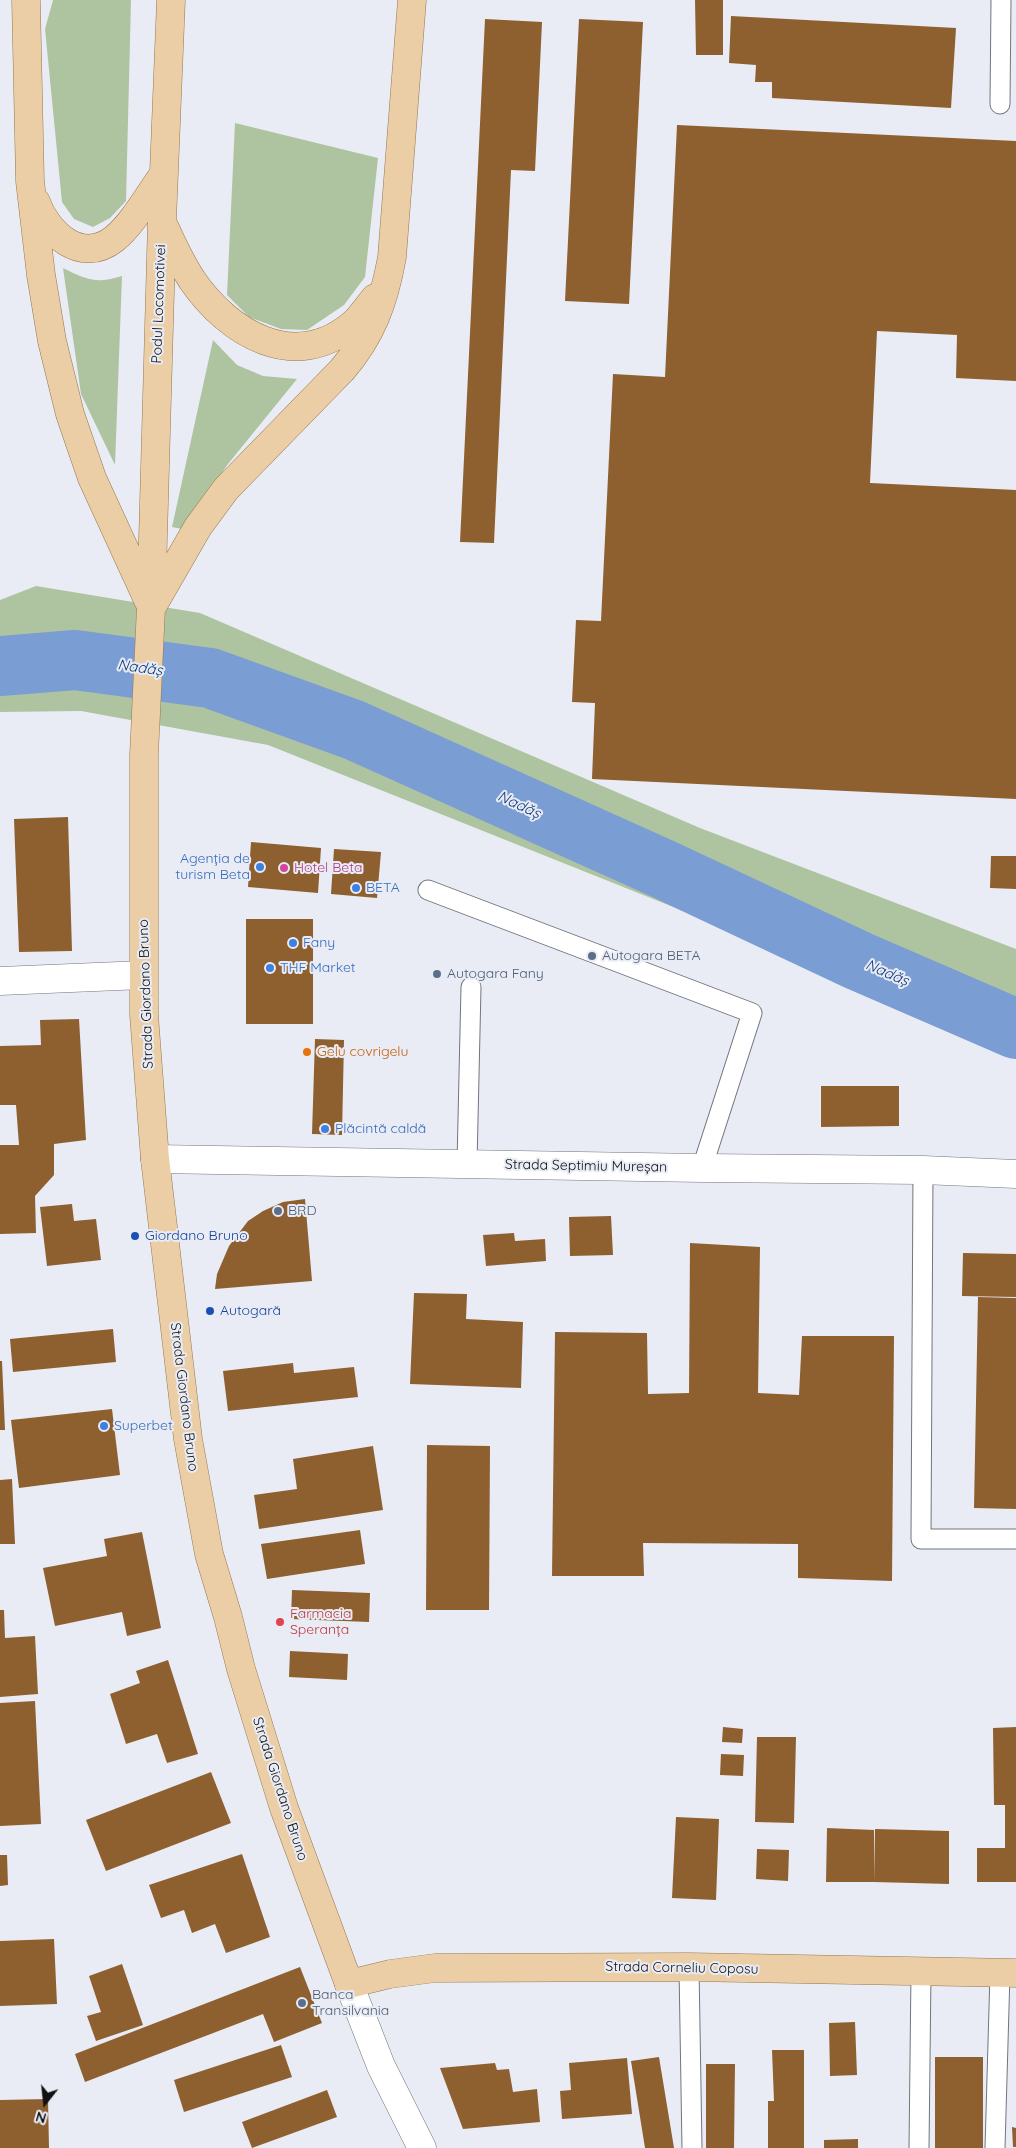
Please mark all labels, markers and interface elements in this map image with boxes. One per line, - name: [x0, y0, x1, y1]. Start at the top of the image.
- street label: Podul Locomotivei: [149, 244, 169, 364]
- water label: Nadăș: [116, 656, 164, 680]
- water label: Nadăș: [495, 787, 543, 823]
- place label: Agenția de turism Beta: [176, 851, 250, 884]
- place label: Hotel Beta: [294, 860, 362, 876]
- marker: Agenția de turism Beta: [254, 861, 266, 873]
- marker: Hotel Beta: [278, 862, 290, 874]
- place label: BETA: [366, 880, 400, 896]
- marker: BETA: [350, 882, 362, 894]
- street label: Strada Giordano Bruno: [135, 919, 157, 1069]
- place label: Fany: [303, 935, 335, 951]
- marker: Fany: [287, 937, 299, 949]
- place label: Autogara BETA: [602, 948, 701, 964]
- marker: Autogara BETA: [586, 950, 598, 962]
- water label: Nadăș: [863, 956, 911, 990]
- place label: THF Market: [280, 960, 356, 976]
- marker: THF Market: [264, 962, 276, 974]
- place label: Autogara Fany: [447, 966, 544, 982]
- marker: Autogara Fany: [431, 968, 443, 980]
- place label: Gelu covrigelu: [317, 1044, 408, 1060]
- marker: Gelu covrigelu: [301, 1046, 313, 1058]
- place label: Plăcintă caldă: [335, 1121, 426, 1137]
- marker: Plăcintă caldă: [319, 1123, 331, 1135]
- street label: Strada Septimiu Mureșan: [505, 1156, 667, 1176]
- place label: BRD: [288, 1203, 317, 1219]
- marker: BRD: [272, 1205, 284, 1217]
- place label: Giordano Bruno: [145, 1228, 248, 1244]
- marker: Giordano Bruno: [129, 1230, 141, 1242]
- place label: Autogară: [220, 1303, 281, 1319]
- marker: Autogară: [204, 1305, 216, 1317]
- street label: Strada Giordano Bruno: [167, 1322, 201, 1472]
- place label: Superbet: [114, 1418, 173, 1434]
- marker: Superbet: [98, 1420, 110, 1432]
- place label: Farmacia Speranța: [290, 1606, 352, 1638]
- marker: Farmacia Speranța: [274, 1616, 286, 1628]
- street label: Strada Giordano Bruno: [249, 1715, 311, 1863]
- street label: Strada Corneliu Coposu: [605, 1958, 759, 1978]
- place label: Banca Transilvania: [312, 1987, 389, 2020]
- marker: Banca Transilvania: [296, 1997, 308, 2009]
- north arrow: [20, 2078, 70, 2128]
- text: N: [33, 2107, 48, 2127]

